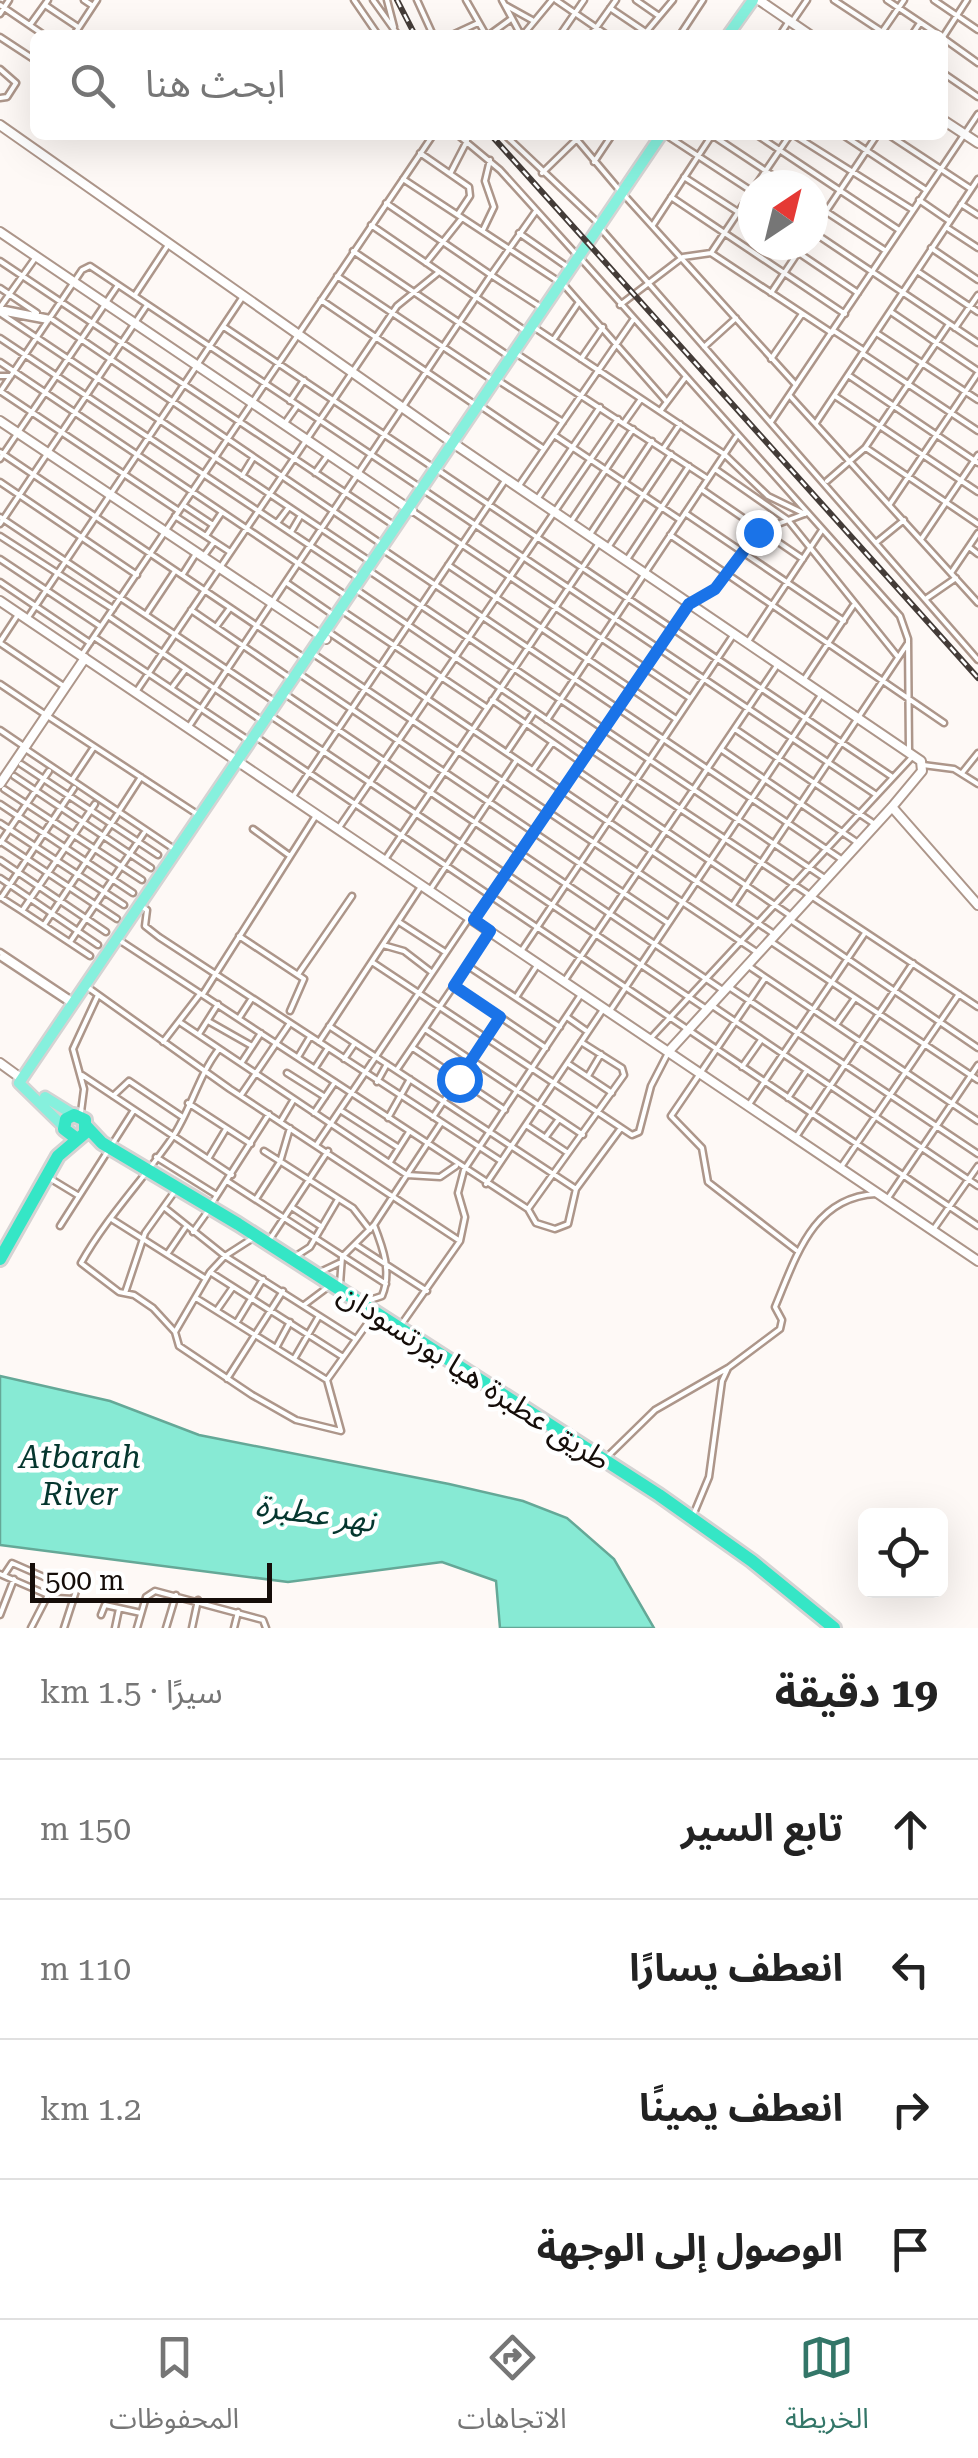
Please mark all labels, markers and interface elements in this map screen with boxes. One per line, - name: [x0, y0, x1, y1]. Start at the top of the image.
- search box: [30, 30, 948, 140]
- icon: search: [65, 58, 120, 113]
- text: ابحث هنا: [145, 62, 286, 106]
- north arrow: [738, 170, 828, 260]
- route end: [736, 510, 782, 556]
- route start: [437, 1057, 483, 1103]
- street label: طريق عطبرة هيا بورتسودان: [331, 1276, 617, 1478]
- water label: Atbarah River: [17, 1438, 141, 1513]
- water label: نهر عطبرة: [253, 1486, 380, 1541]
- map controls: [858, 1508, 948, 1598]
- button: locate: [858, 1508, 948, 1598]
- scale bar: [30, 1558, 272, 1602]
- text: 500 m: [45, 1564, 125, 1597]
- text: 19 دقيقة: [775, 1668, 938, 1717]
- text: سيرًا · 1.5 km: [40, 1673, 222, 1711]
- icon: ahead: [883, 1802, 938, 1857]
- text: تابع السير: [681, 1806, 843, 1850]
- text: 150 m: [40, 1810, 131, 1848]
- icon: left: [883, 1942, 938, 1997]
- text: انعطف يسارًا: [629, 1946, 843, 1990]
- text: 110 m: [40, 1950, 131, 1988]
- icon: right: [883, 2082, 938, 2137]
- text: انعطف يمينًا: [639, 2086, 843, 2130]
- text: 1.2 km: [40, 2090, 142, 2128]
- icon: arrive: [883, 2222, 938, 2277]
- text: الوصول إلى الوجهة: [537, 2226, 843, 2270]
- tab: المحفوظات: [109, 2330, 239, 2449]
- tab: الاتجاهات: [457, 2330, 567, 2449]
- tab: الخريطة: [785, 2330, 869, 2449]

